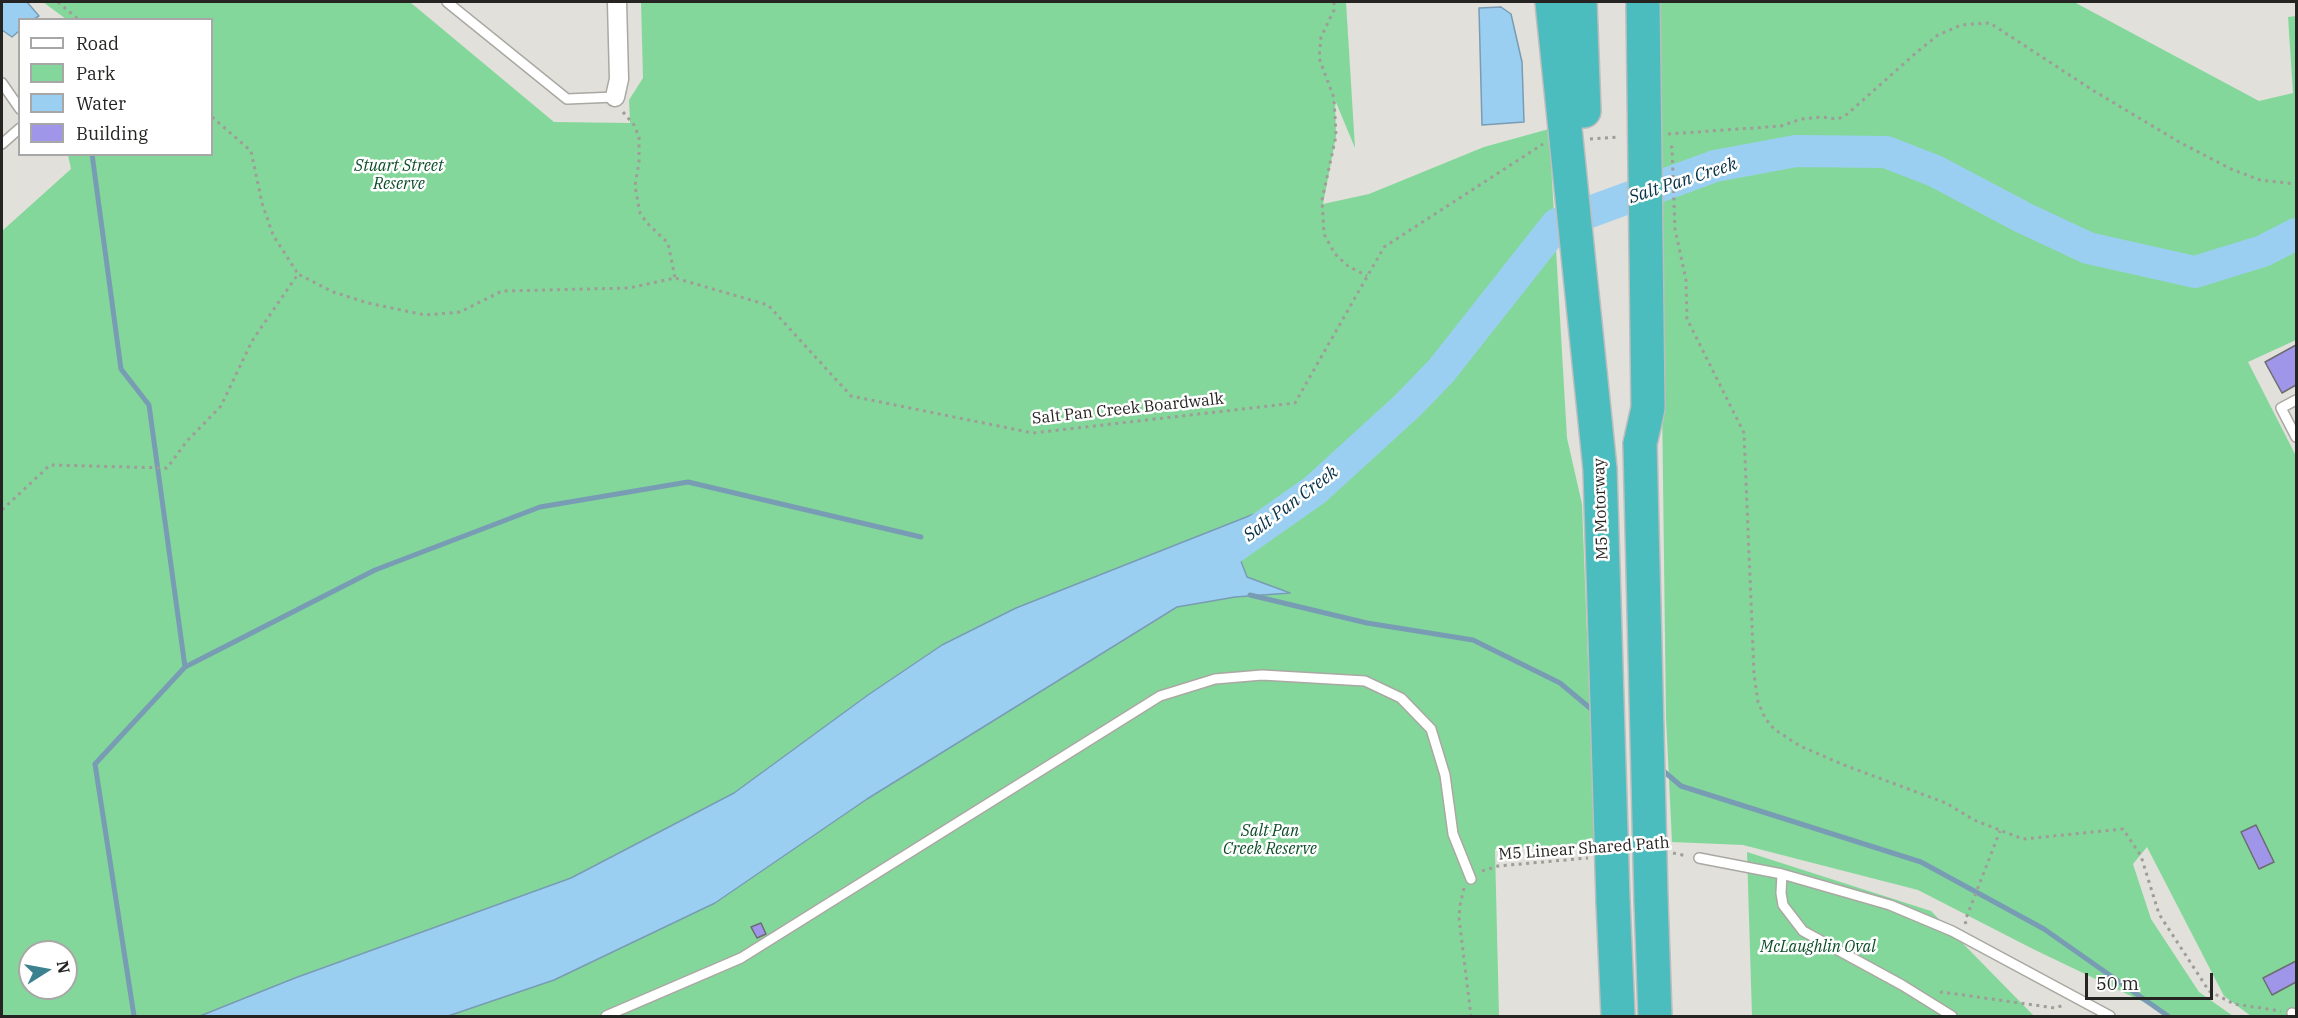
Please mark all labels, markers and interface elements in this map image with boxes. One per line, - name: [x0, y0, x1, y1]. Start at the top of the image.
- legend: [18, 18, 213, 156]
- text: Road: [76, 32, 119, 55]
- text: Park: [76, 62, 115, 85]
- text: Water: [76, 92, 126, 115]
- text: Building: [76, 122, 148, 145]
- water label: Salt Pan Creek: [1626, 153, 1740, 209]
- park label: Stuart Street Reserve: [354, 156, 444, 194]
- street label: Salt Pan Creek Boardwalk: [1031, 389, 1225, 429]
- street label: M5 Motorway: [1590, 458, 1612, 560]
- water label: Salt Pan Creek: [1239, 461, 1343, 547]
- park label: Salt Pan Creek Reserve: [1223, 821, 1317, 859]
- street label: M5 Linear Shared Path: [1498, 833, 1670, 865]
- park label: McLaughlin Oval: [1760, 937, 1876, 957]
- north arrow: [18, 940, 78, 1000]
- text: N: [53, 959, 75, 975]
- scale bar: [2088, 961, 2216, 999]
- text: 50 m: [2096, 972, 2139, 995]

